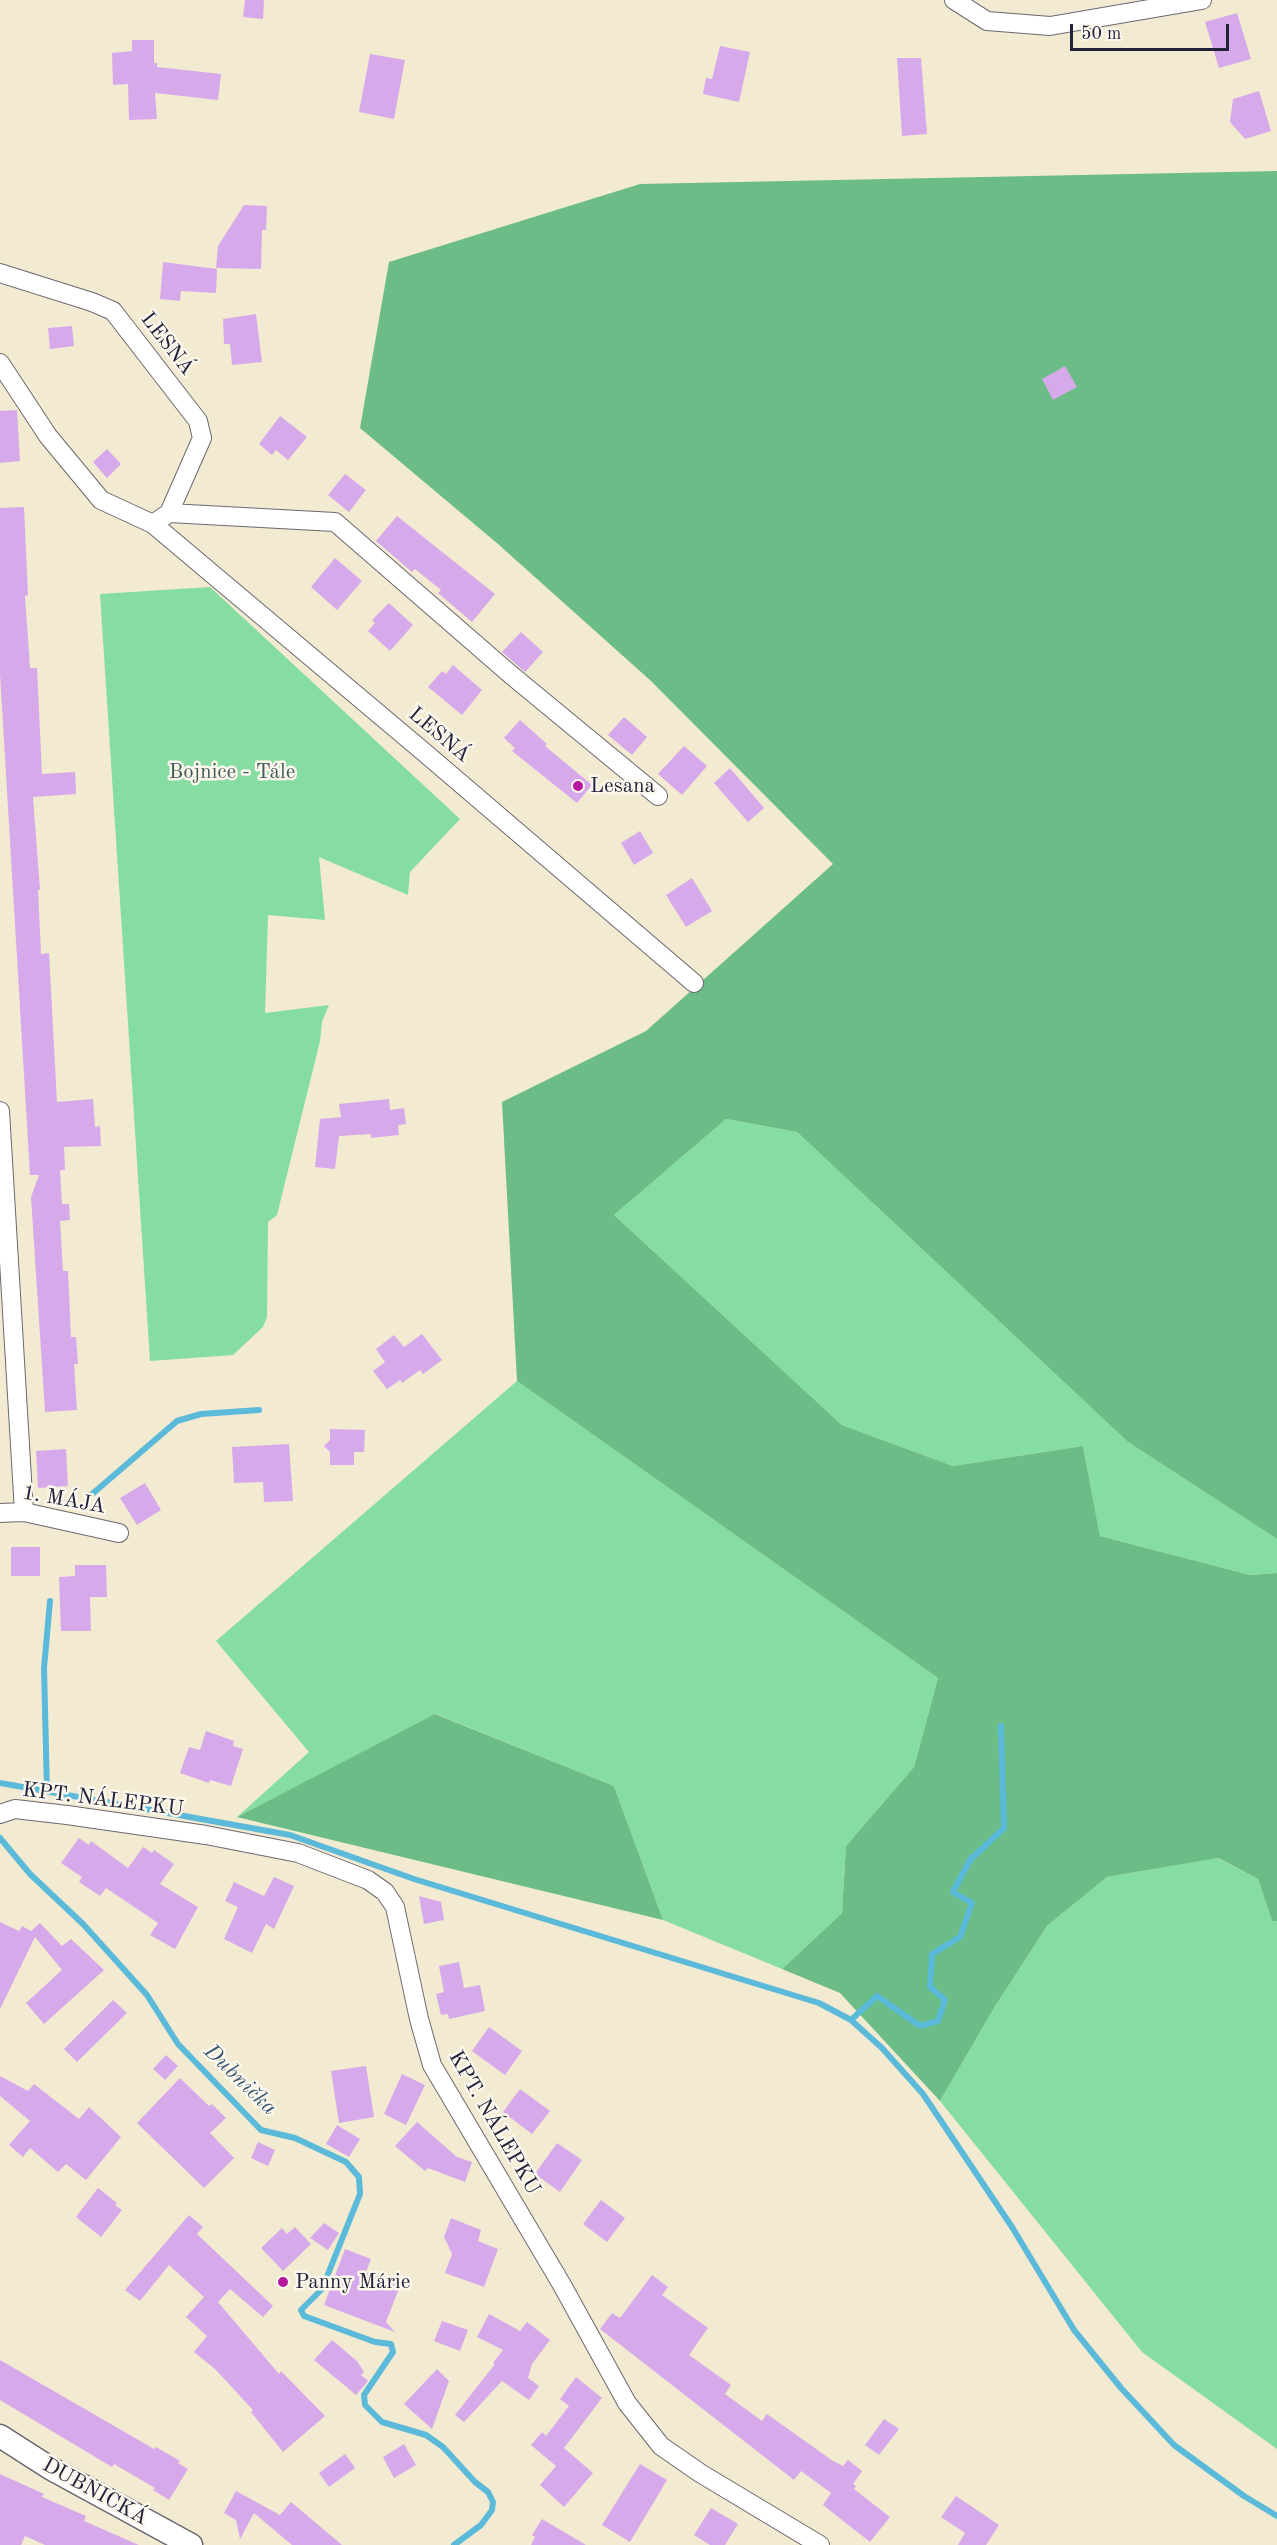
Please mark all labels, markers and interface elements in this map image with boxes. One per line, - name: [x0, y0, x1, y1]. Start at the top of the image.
- scale bar: [1073, 12, 1232, 50]
- text: 50 m: [1081, 25, 1121, 43]
- street label: LESNÁ: [135, 307, 199, 381]
- street label: LESNÁ: [403, 702, 475, 768]
- park label: Bojnice - Tále: [169, 759, 295, 785]
- place label: Lesana: [590, 773, 655, 799]
- marker: Lesana: [571, 779, 585, 793]
- street label: 1. MÁJA: [21, 1480, 107, 1520]
- street label: KPT. NÁLEPKU: [21, 1778, 185, 1822]
- water label: Dubnička: [198, 2039, 282, 2121]
- street label: KPT. NÁLEPKU: [443, 2046, 545, 2200]
- place label: Panny Márie: [295, 2269, 410, 2295]
- marker: Panny Márie: [276, 2275, 290, 2289]
- street label: DUBNICKÁ: [38, 2453, 152, 2531]

